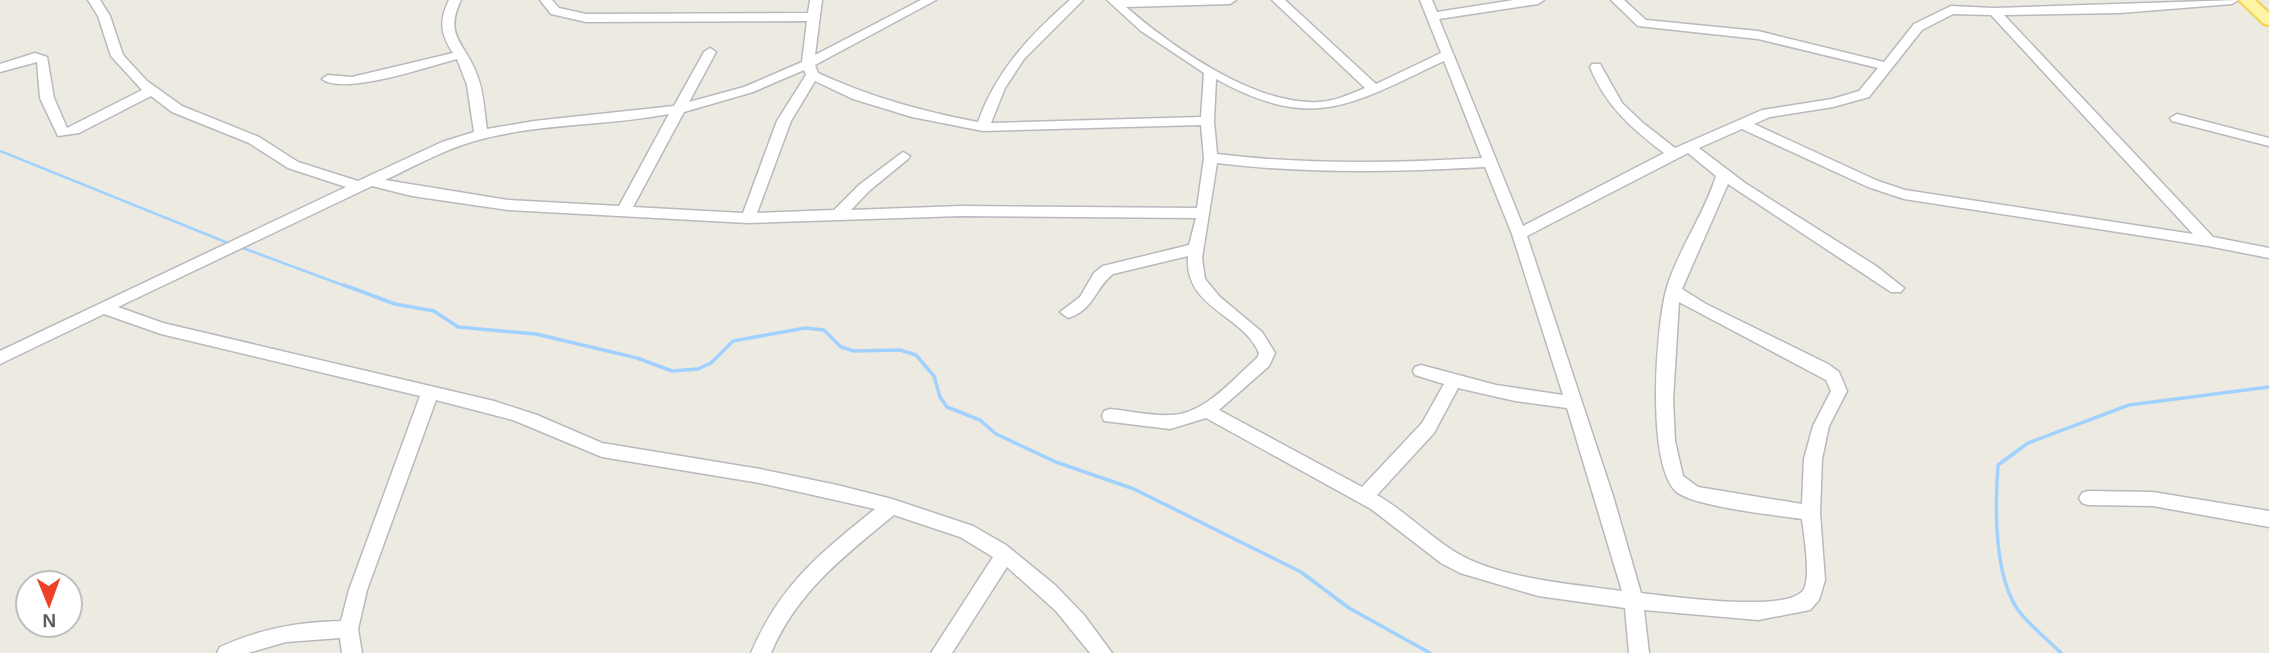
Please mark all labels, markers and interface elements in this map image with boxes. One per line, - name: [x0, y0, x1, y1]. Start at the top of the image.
- north arrow: [14, 569, 84, 639]
- text: N: [42, 610, 56, 631]

